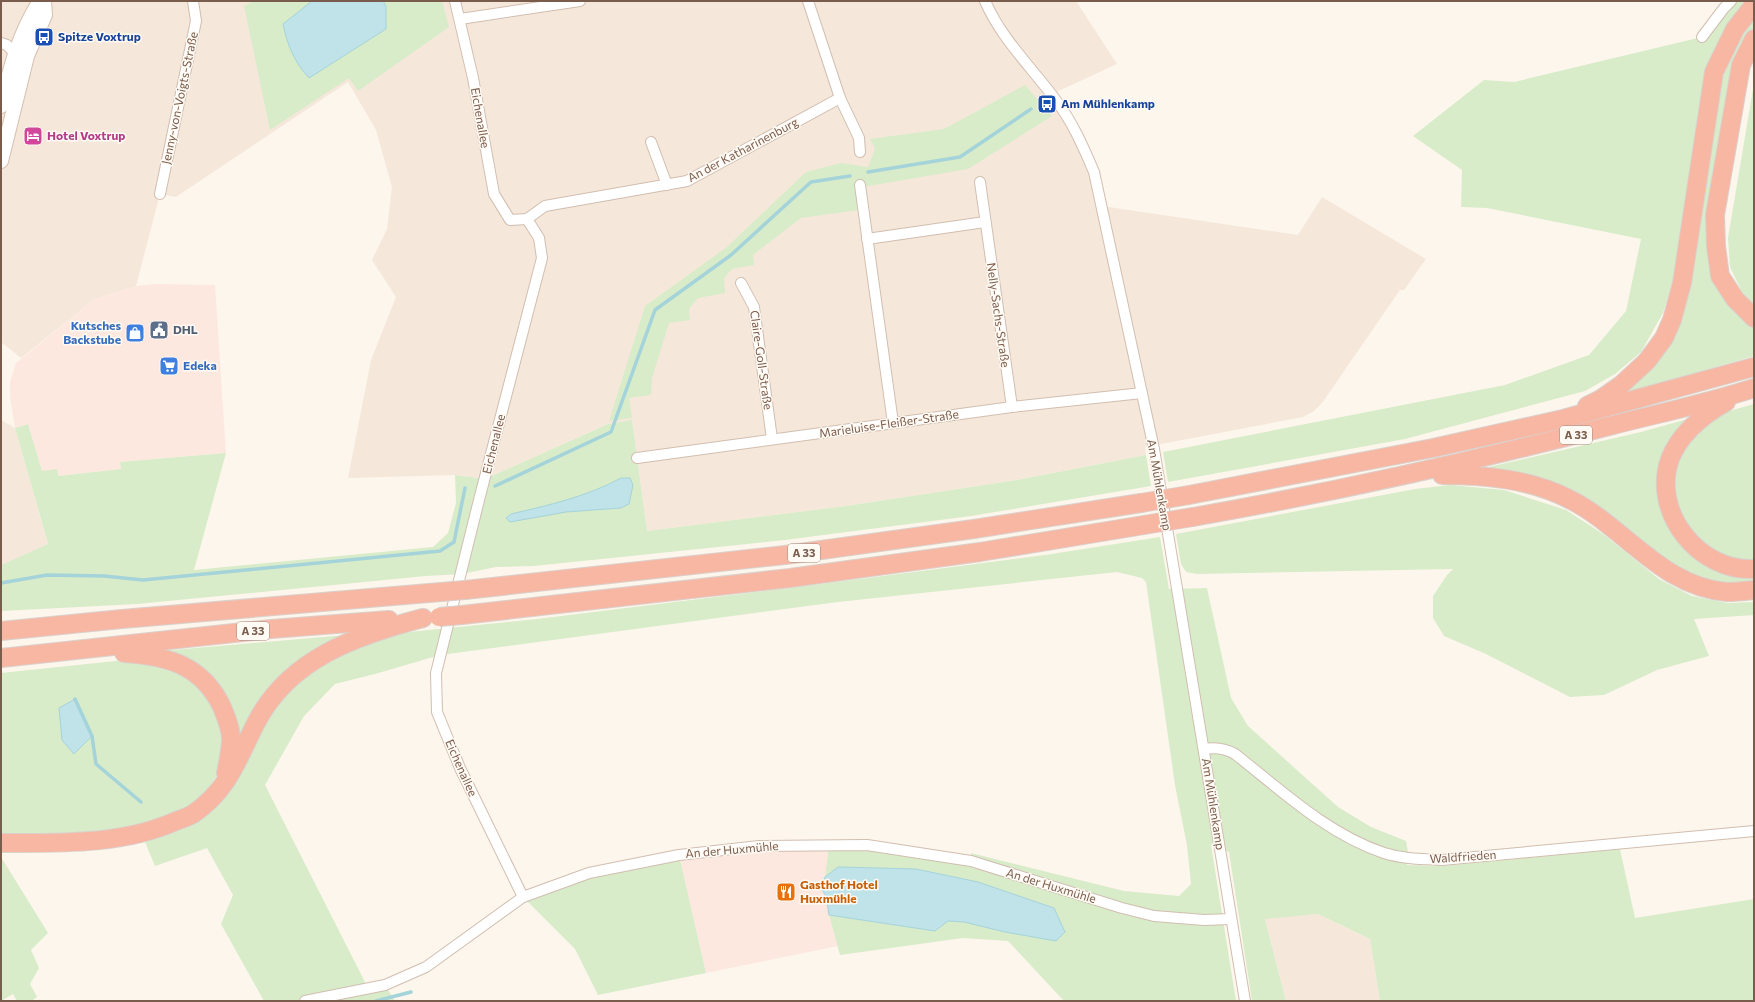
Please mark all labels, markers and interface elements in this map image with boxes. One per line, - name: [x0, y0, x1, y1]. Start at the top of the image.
- bus stop icon: Spitze Voxtrup: [33, 26, 55, 48]
- place label: Spitze Voxtrup: [58, 29, 141, 43]
- street label: Jenny-von-Voigts-Straße: [158, 30, 201, 166]
- street label: Eichenallee: [469, 86, 493, 149]
- bus stop icon: Am Mühlenkamp: [1036, 93, 1058, 115]
- place label: Am Mühlenkamp: [1061, 96, 1155, 110]
- street label: An der Katharinenburg: [685, 114, 801, 184]
- hotel icon: Hotel Voxtrup: [22, 125, 44, 147]
- place label: Hotel Voxtrup: [47, 128, 125, 142]
- street label: Nelly-Sachs-Straße: [985, 261, 1013, 368]
- street label: Claire-Goll-Straße: [748, 309, 776, 410]
- place label: Kutsches Backstube: [63, 318, 121, 346]
- public building icon: DHL: [148, 319, 170, 341]
- shop icon: Kutsches Backstube: [124, 322, 146, 344]
- place label: DHL: [173, 322, 198, 336]
- supermarket icon: Edeka: [158, 355, 180, 377]
- place label: Edeka: [183, 358, 217, 372]
- street label: Marieluise-Fleißer-Straße: [818, 406, 960, 440]
- street label: Eichenallee: [479, 412, 507, 475]
- road number: A 33: [1560, 426, 1592, 444]
- street label: Am Mühlenkamp: [1145, 438, 1175, 532]
- road number: A 33: [788, 544, 820, 562]
- road number: A 33: [237, 622, 269, 640]
- street label: Eichenallee: [443, 737, 481, 798]
- street label: Am Mühlenkamp: [1200, 757, 1228, 851]
- street label: An der Huxmühle: [685, 838, 779, 860]
- street label: Waldfrieden: [1429, 847, 1497, 865]
- street label: An der Huxmühle: [1005, 865, 1098, 905]
- place label: Gasthof Hotel Huxmühle: [800, 877, 878, 905]
- restaurant icon: Gasthof Hotel Huxmühle: [775, 881, 797, 903]

